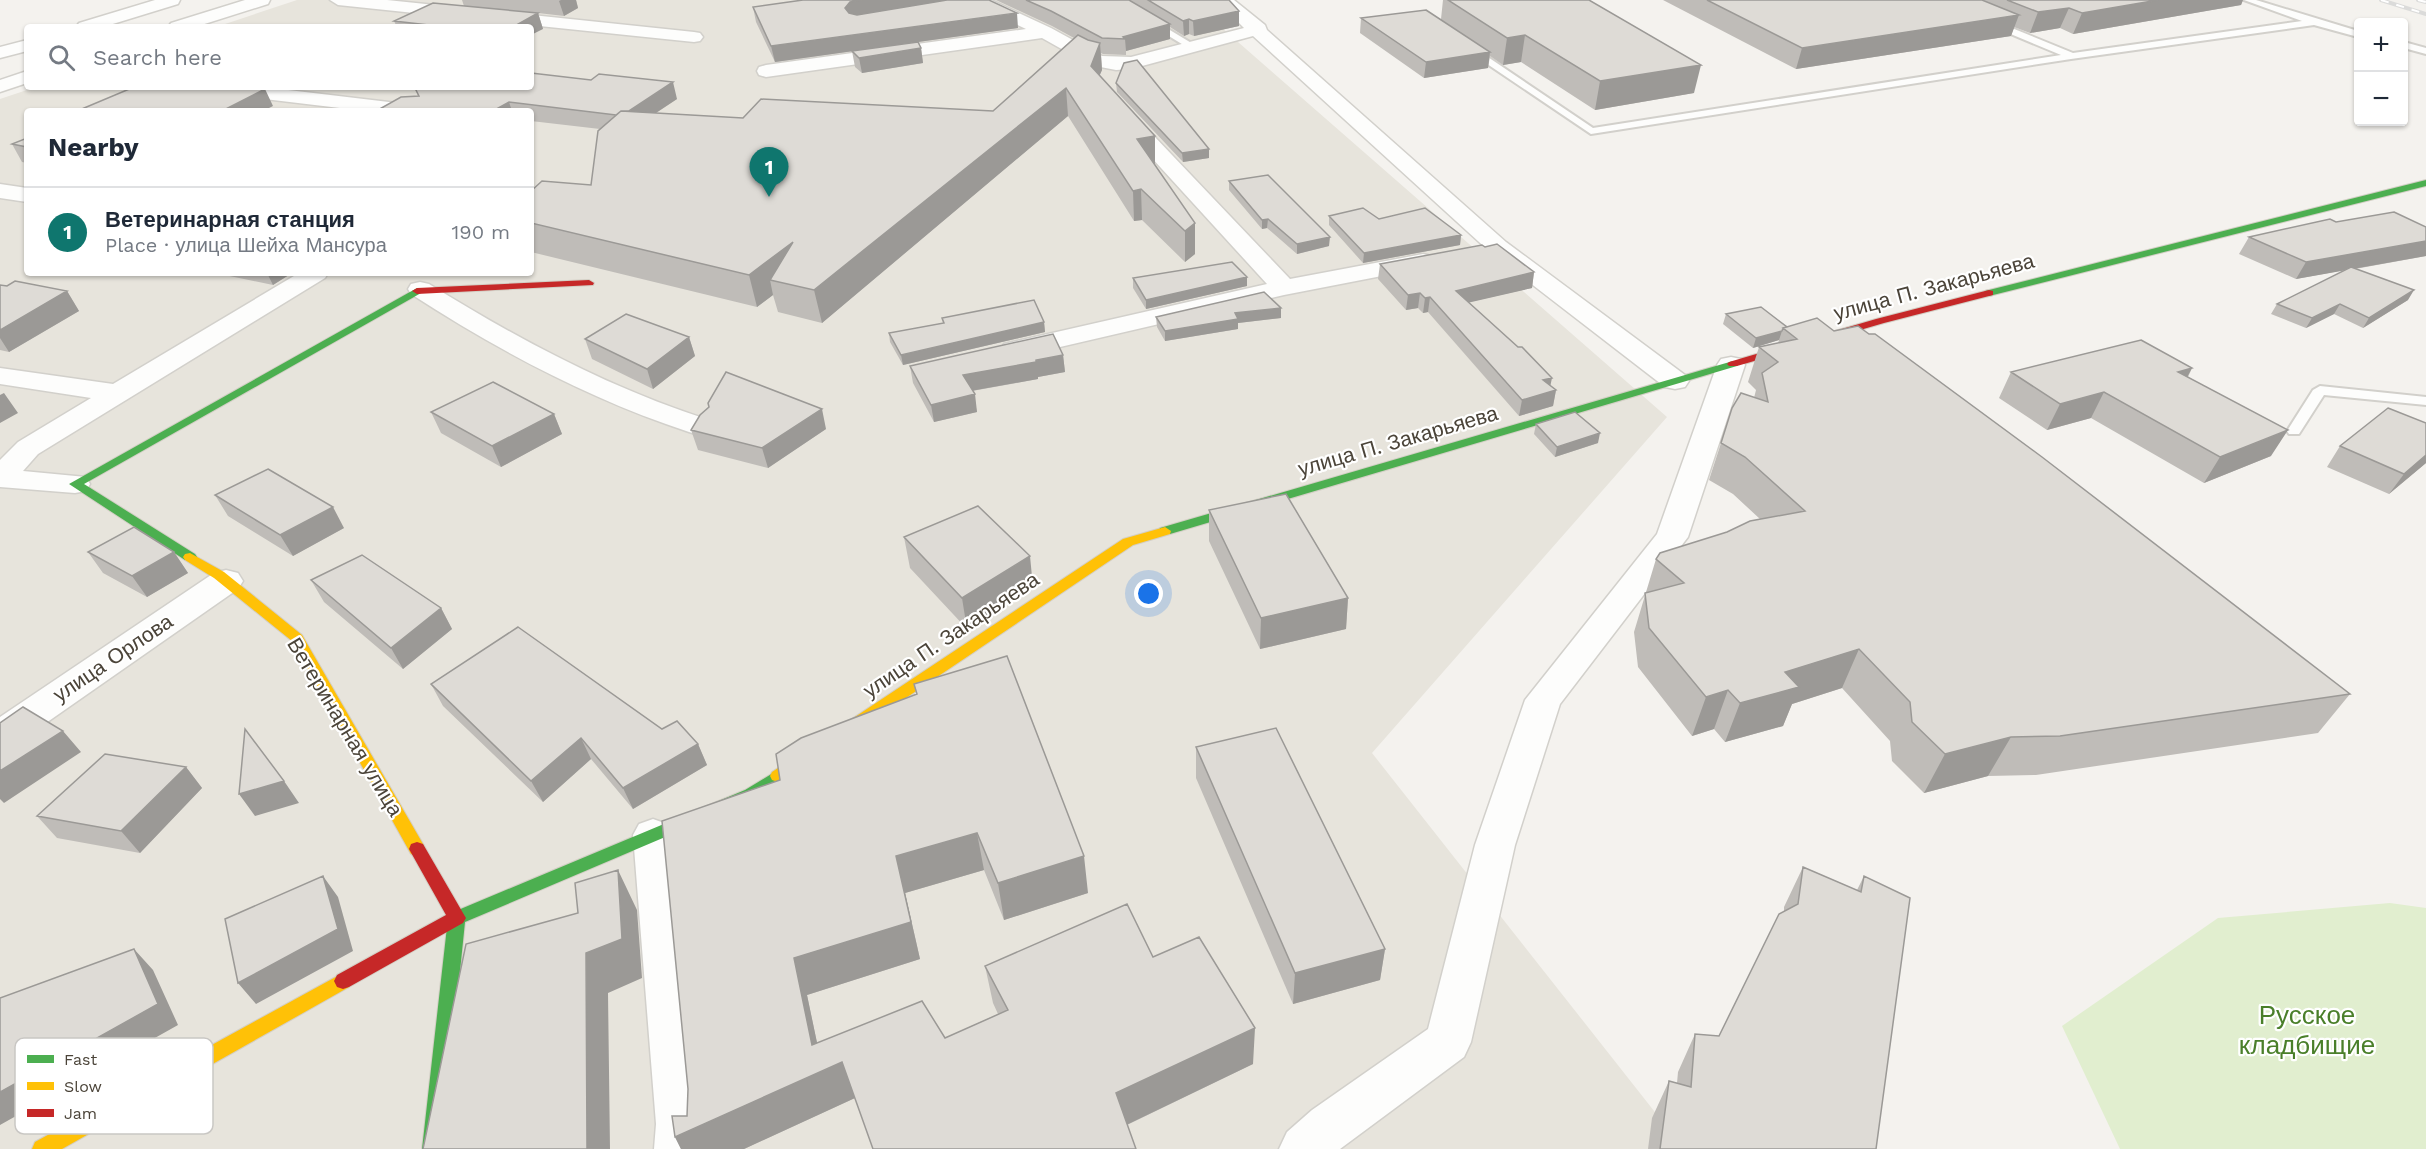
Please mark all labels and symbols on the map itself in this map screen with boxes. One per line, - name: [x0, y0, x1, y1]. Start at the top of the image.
- pin: 1: [750, 148, 788, 197]
- street label: улица П. Закарьяева: [1831, 248, 2037, 325]
- street label: улица П. Закарьяева: [1295, 400, 1501, 481]
- street label: улица П. Закарьяева: [858, 566, 1044, 703]
- your location: [1134, 579, 1163, 608]
- street label: улица Орлова: [48, 608, 178, 707]
- street label: Ветеринарная улица: [282, 633, 409, 821]
- park label: Русское кладбищие: [2239, 1000, 2375, 1060]
- legend: [15, 1038, 213, 1134]
- text: Fast: [64, 1050, 97, 1069]
- text: Slow: [64, 1077, 102, 1096]
- text: Jam: [64, 1104, 97, 1123]

